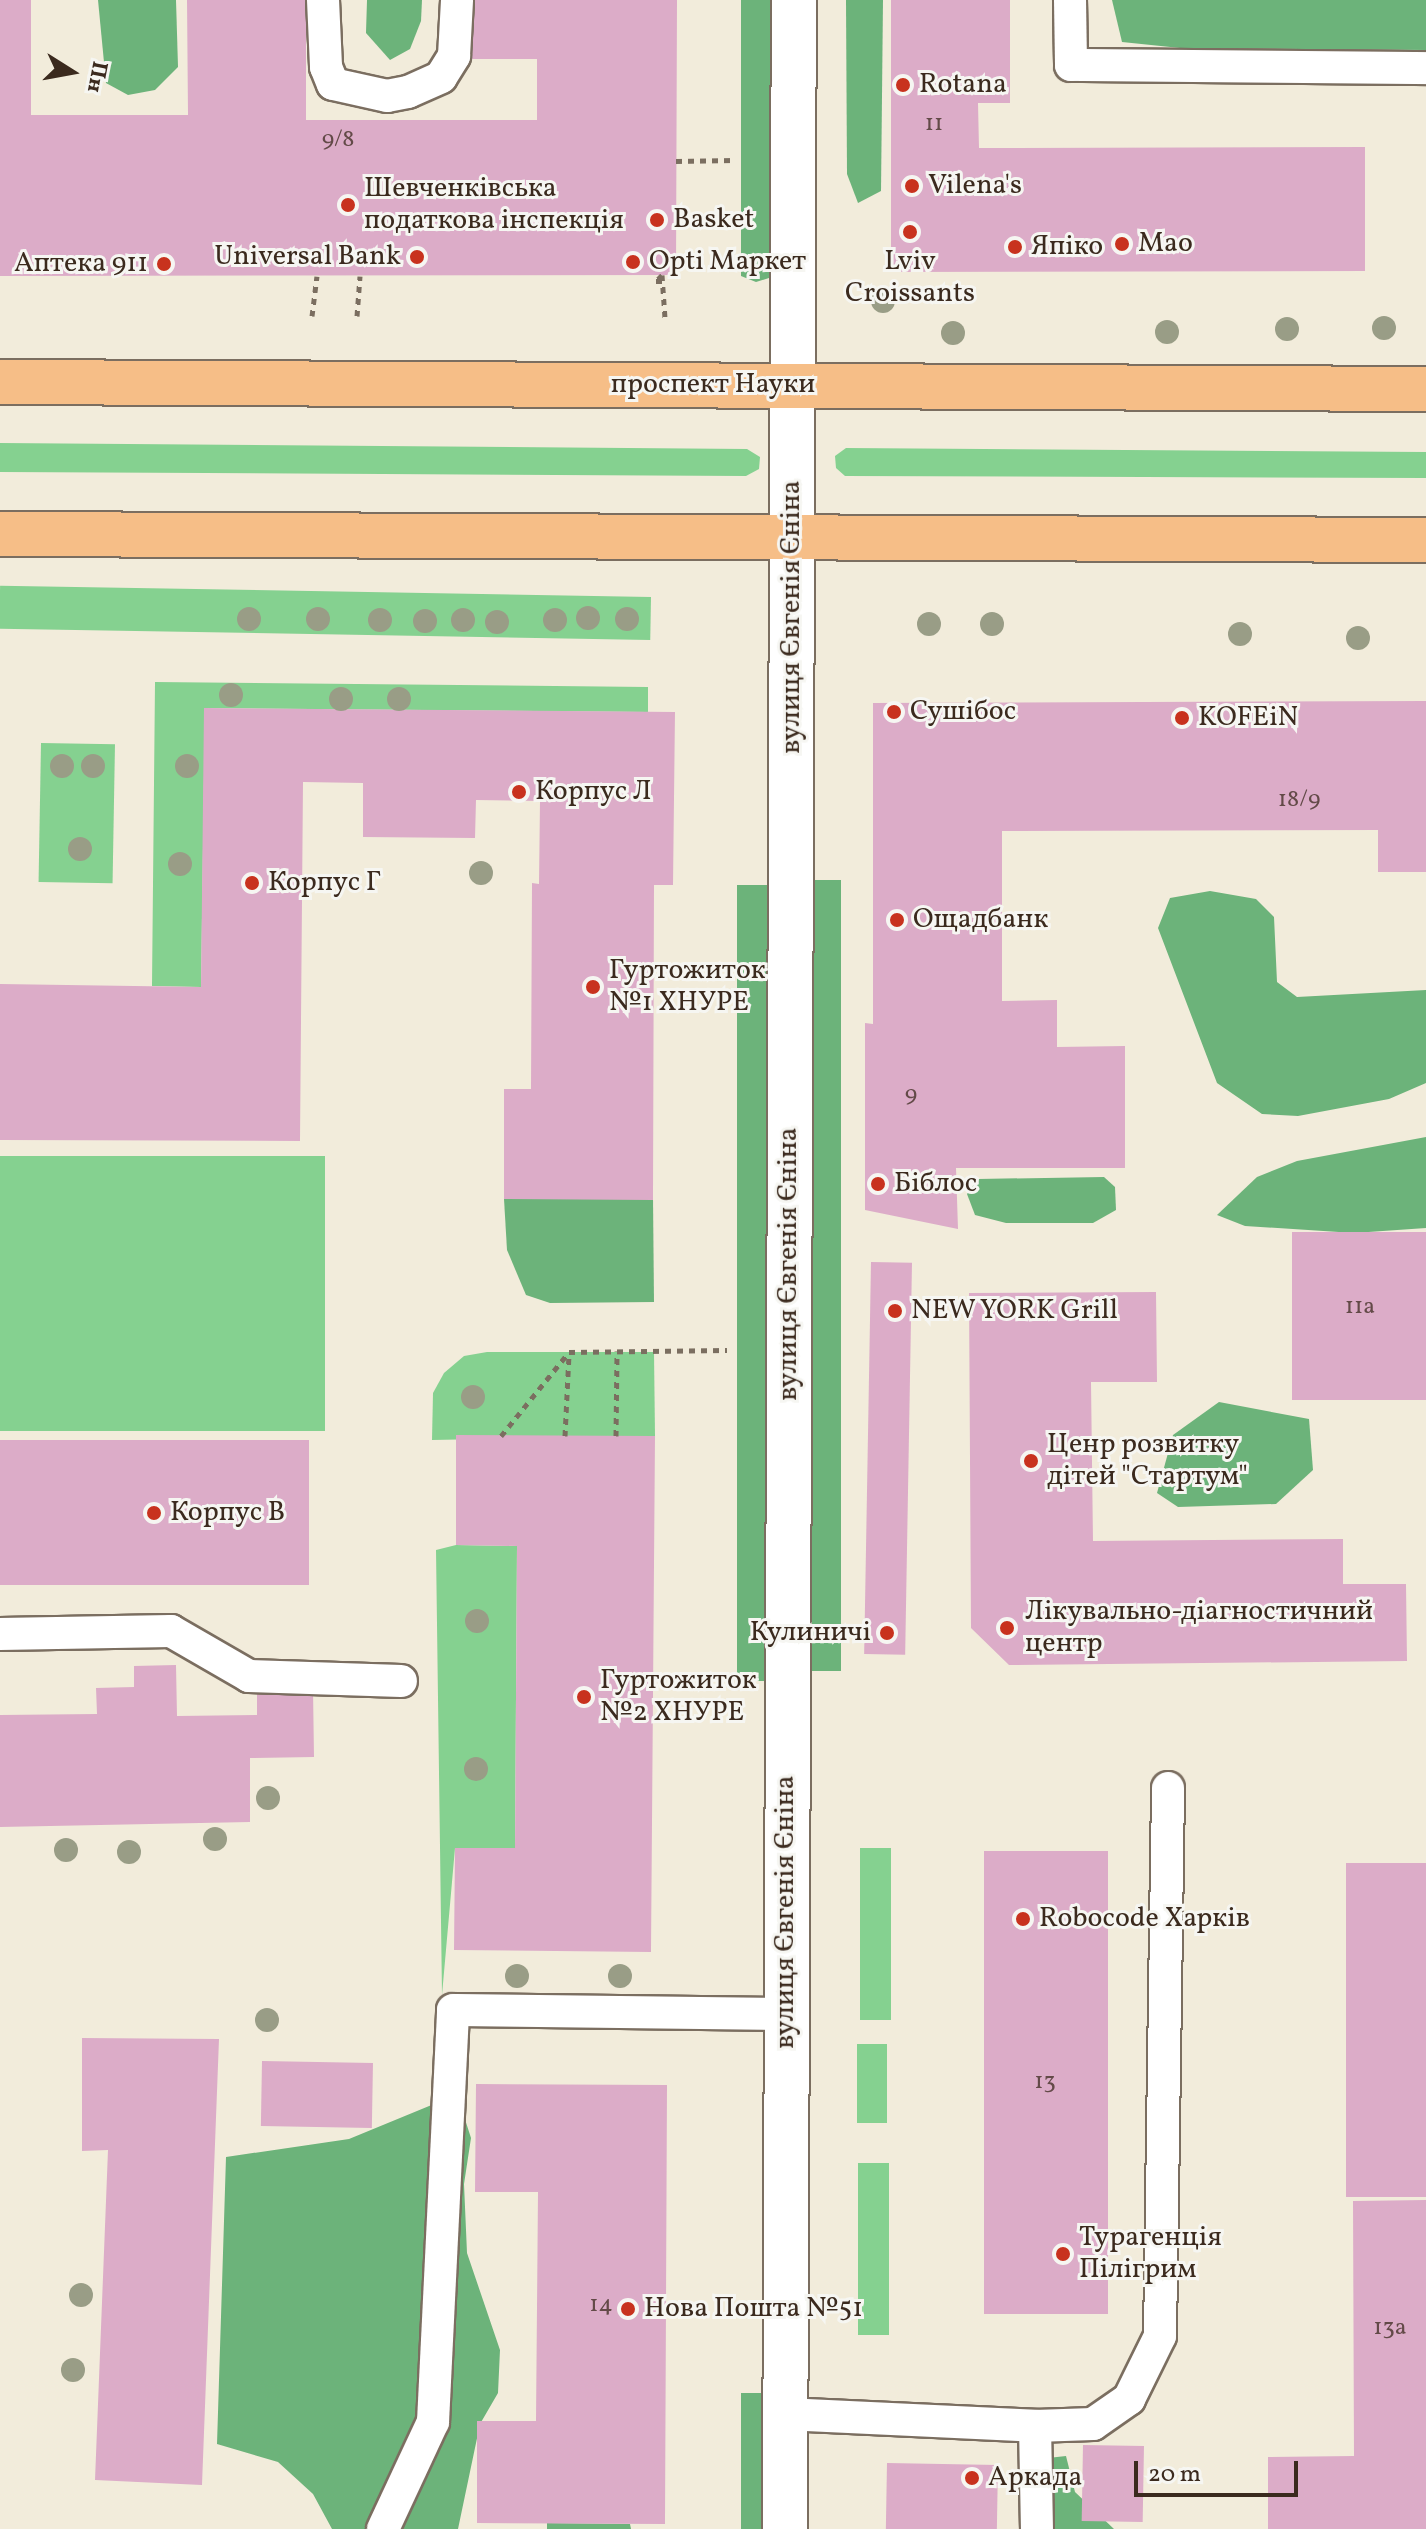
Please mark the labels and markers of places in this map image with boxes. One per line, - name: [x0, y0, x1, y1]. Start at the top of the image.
- place label: Rotana: [919, 68, 1007, 102]
- marker: Rotana: [894, 76, 912, 94]
- place label: Vilena's: [928, 169, 1022, 203]
- place label: Шевченківська податкова інспекція: [364, 172, 624, 238]
- marker: Vilena's: [903, 177, 921, 195]
- marker: Шевченківська податкова інспекція: [339, 196, 357, 214]
- place label: Basket: [673, 203, 754, 237]
- marker: Basket: [648, 211, 666, 229]
- marker: Lviv Croissants: [901, 223, 919, 241]
- place label: Мао: [1138, 227, 1193, 261]
- place label: Япіко: [1031, 230, 1103, 264]
- marker: Мао: [1113, 235, 1131, 253]
- marker: Япіко: [1006, 238, 1024, 256]
- place label: Universal Bank: [214, 240, 401, 274]
- place label: Opti Маркет: [649, 245, 806, 279]
- place label: Lviv Croissants: [845, 245, 975, 311]
- place label: Аптека 911: [14, 247, 148, 281]
- marker: Universal Bank: [408, 248, 426, 266]
- marker: Opti Маркет: [624, 253, 642, 271]
- marker: Аптека 911: [155, 255, 173, 273]
- place label: Сушібос: [910, 695, 1016, 729]
- place label: KOFEiN: [1198, 701, 1298, 735]
- marker: Сушібос: [885, 703, 903, 721]
- marker: KOFEiN: [1173, 709, 1191, 727]
- place label: Корпус Л: [535, 775, 652, 809]
- marker: Корпус Л: [510, 783, 528, 801]
- place label: Корпус Г: [268, 866, 382, 900]
- marker: Корпус Г: [243, 874, 261, 892]
- place label: Ощадбанк: [913, 903, 1048, 937]
- marker: Ощадбанк: [888, 911, 906, 929]
- place label: Гуртожиток №1 ХНУРЕ: [609, 954, 766, 1020]
- marker: Гуртожиток №1 ХНУРЕ: [584, 978, 602, 996]
- place label: Біблос: [894, 1167, 977, 1201]
- marker: Біблос: [869, 1175, 887, 1193]
- place label: NEW YORK Grill: [911, 1294, 1120, 1328]
- marker: NEW YORK Grill: [886, 1302, 904, 1320]
- place label: Ценр розвитку дітей "Стартум": [1047, 1428, 1248, 1494]
- marker: Ценр розвитку дітей "Стартум": [1022, 1452, 1040, 1470]
- place label: Корпус В: [170, 1496, 285, 1530]
- marker: Корпус В: [145, 1504, 163, 1522]
- place label: Лікувально-діагностичний центр: [1025, 1595, 1373, 1661]
- place label: Кулиничі: [750, 1616, 871, 1650]
- marker: Лікувально-діагностичний центр: [996, 1617, 1018, 1639]
- marker: Кулиничі: [878, 1624, 896, 1642]
- place label: Гуртожиток №2 ХНУРЕ: [600, 1664, 757, 1730]
- marker: Гуртожиток №2 ХНУРЕ: [575, 1688, 593, 1706]
- place label: Robocode Харків: [1039, 1902, 1250, 1936]
- marker: Robocode Харків: [1014, 1910, 1032, 1928]
- place label: Турагенція Пілігрим: [1079, 2221, 1222, 2287]
- marker: Турагенція Пілігрим: [1054, 2245, 1072, 2263]
- place label: Нова Пошта №51: [644, 2292, 863, 2326]
- marker: Нова Пошта №51: [619, 2300, 637, 2318]
- place label: Аркада: [988, 2461, 1082, 2495]
- marker: Аркада: [963, 2469, 981, 2487]

